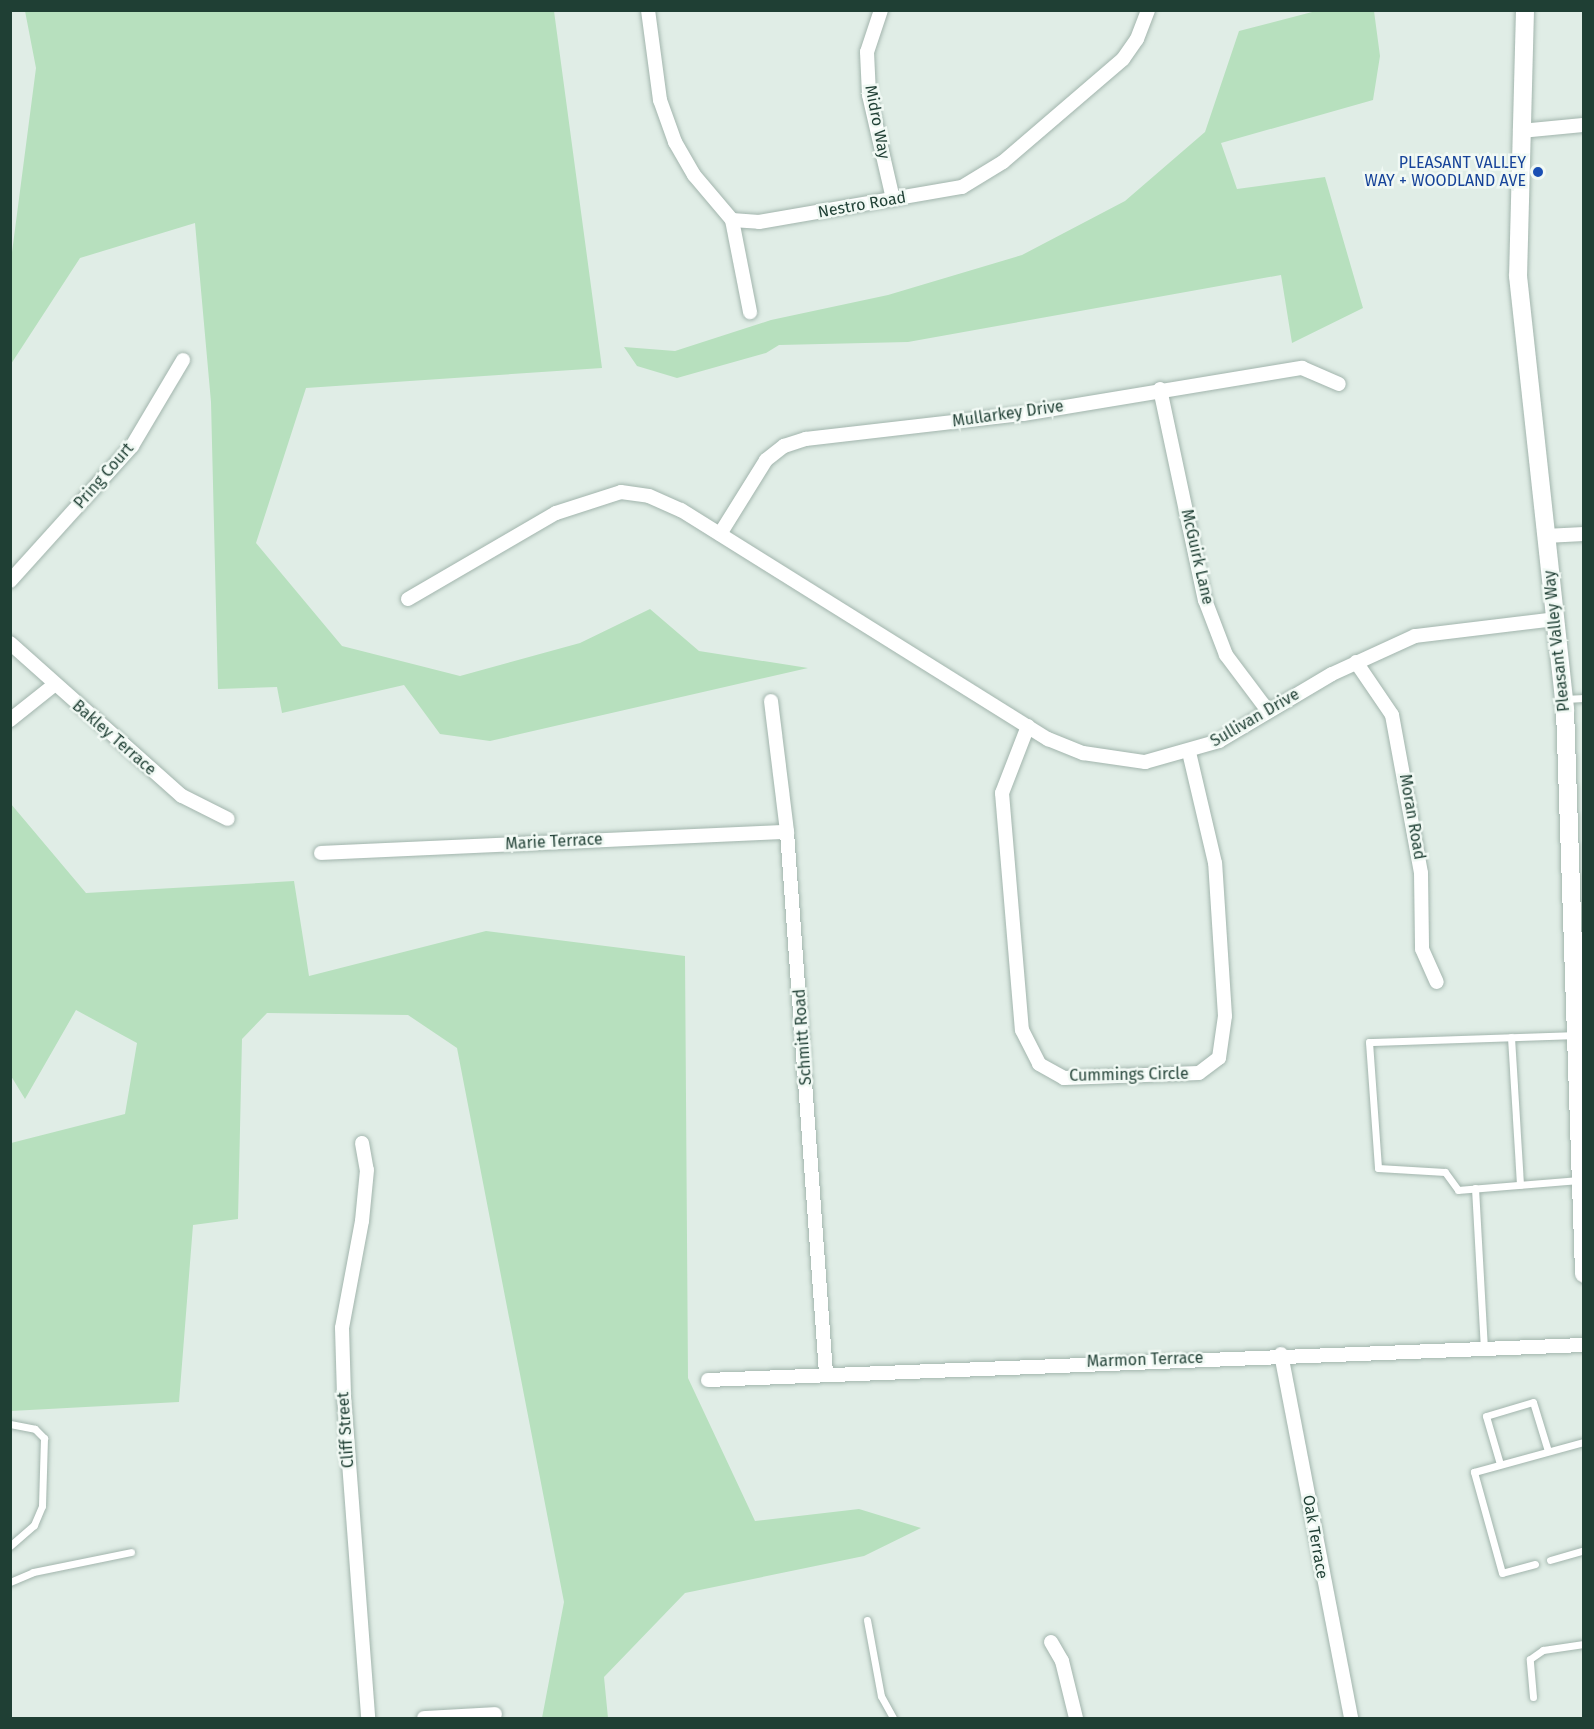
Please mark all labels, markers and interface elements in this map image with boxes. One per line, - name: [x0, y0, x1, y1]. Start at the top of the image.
- street label: Midro Way: [860, 83, 894, 161]
- place label: PLEASANT VALLEY WAY + WOODLAND AVE: [1364, 153, 1526, 191]
- marker: PLEASANT VALLEY WAY + WOODLAND AVE: [1531, 165, 1545, 179]
- street label: Nestro Road: [816, 188, 908, 222]
- street label: Mullarkey Drive: [951, 397, 1065, 431]
- street label: Pring Court: [70, 439, 138, 513]
- street label: McGuirk Lane: [1177, 507, 1217, 607]
- street label: Pleasant Valley Way: [1540, 569, 1574, 713]
- street label: Sullivan Drive: [1207, 685, 1303, 751]
- street label: Bakley Terrace: [68, 696, 160, 780]
- street label: Moran Road: [1395, 773, 1429, 861]
- street label: Marie Terrace: [505, 830, 603, 854]
- street label: Schmitt Road: [790, 988, 816, 1086]
- street label: Cummings Circle: [1069, 1064, 1189, 1086]
- street label: Marmon Terrace: [1086, 1348, 1204, 1372]
- street label: Cliff Street: [334, 1391, 358, 1469]
- street label: Oak Terrace: [1298, 1494, 1332, 1580]

